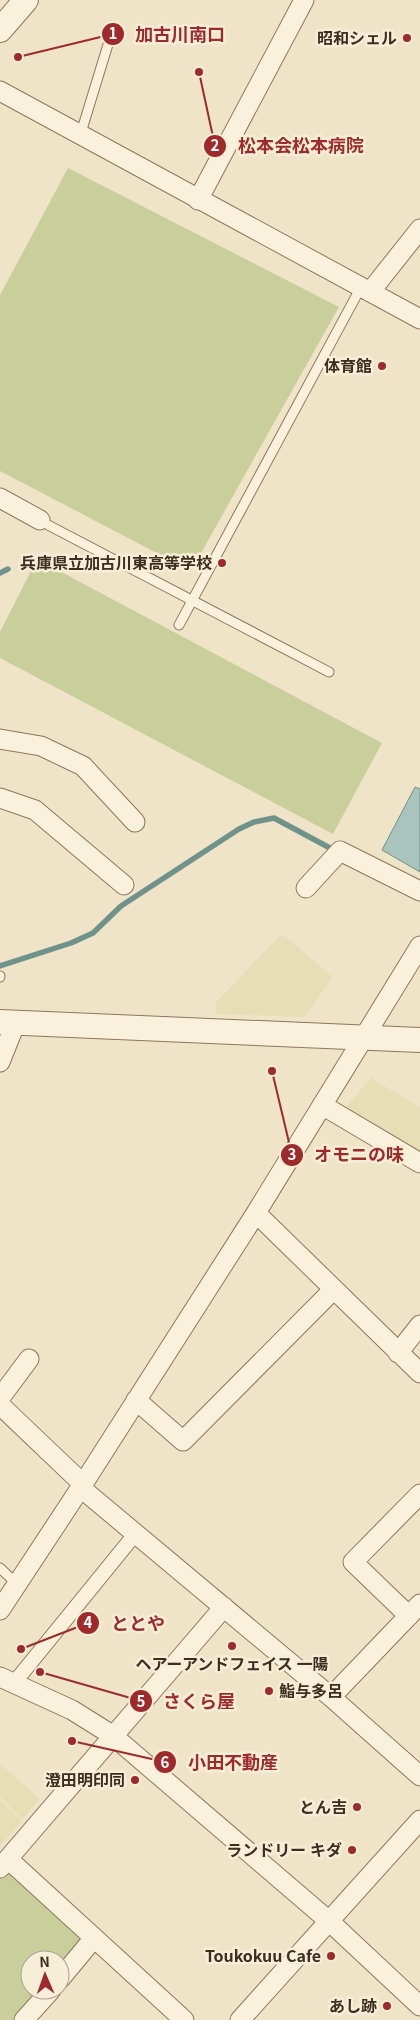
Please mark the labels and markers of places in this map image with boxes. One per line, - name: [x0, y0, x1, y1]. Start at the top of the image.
- callout: 加古川南口: [100, 18, 235, 51]
- place label: 昭和シェル: [317, 25, 397, 49]
- marker: 昭和シェル: [401, 32, 413, 44]
- callout: 松本会松本病院: [203, 129, 374, 162]
- place label: 体育館: [324, 353, 372, 377]
- marker: 体育館: [376, 360, 388, 372]
- place label: 兵庫県立加古川東高等学校: [20, 550, 212, 574]
- marker: 兵庫県立加古川東高等学校: [216, 557, 228, 569]
- callout: オモニの味: [279, 1138, 414, 1171]
- callout: ととや: [76, 1607, 175, 1640]
- marker: ヘアーアンドフェイス 一陽: [226, 1640, 238, 1652]
- place label: ヘアーアンドフェイス 一陽: [136, 1651, 328, 1675]
- place label: 鮨与多呂: [279, 1678, 343, 1702]
- callout: さくら屋: [128, 1685, 245, 1718]
- marker: 鮨与多呂: [263, 1685, 275, 1697]
- callout: 小田不動産: [153, 1746, 288, 1779]
- place label: 澄田明印同: [45, 1767, 125, 1791]
- marker: 澄田明印同: [129, 1774, 141, 1786]
- place label: とん吉: [299, 1794, 347, 1818]
- marker: とん吉: [351, 1801, 363, 1813]
- place label: ランドリー キダ: [226, 1837, 342, 1861]
- marker: ランドリー キダ: [346, 1844, 358, 1856]
- place label: Toukokuu Cafe: [205, 1943, 321, 1967]
- marker: Toukokuu Cafe: [325, 1950, 337, 1962]
- place label: あし跡: [329, 1993, 377, 2017]
- marker: あし跡: [381, 2000, 393, 2012]

